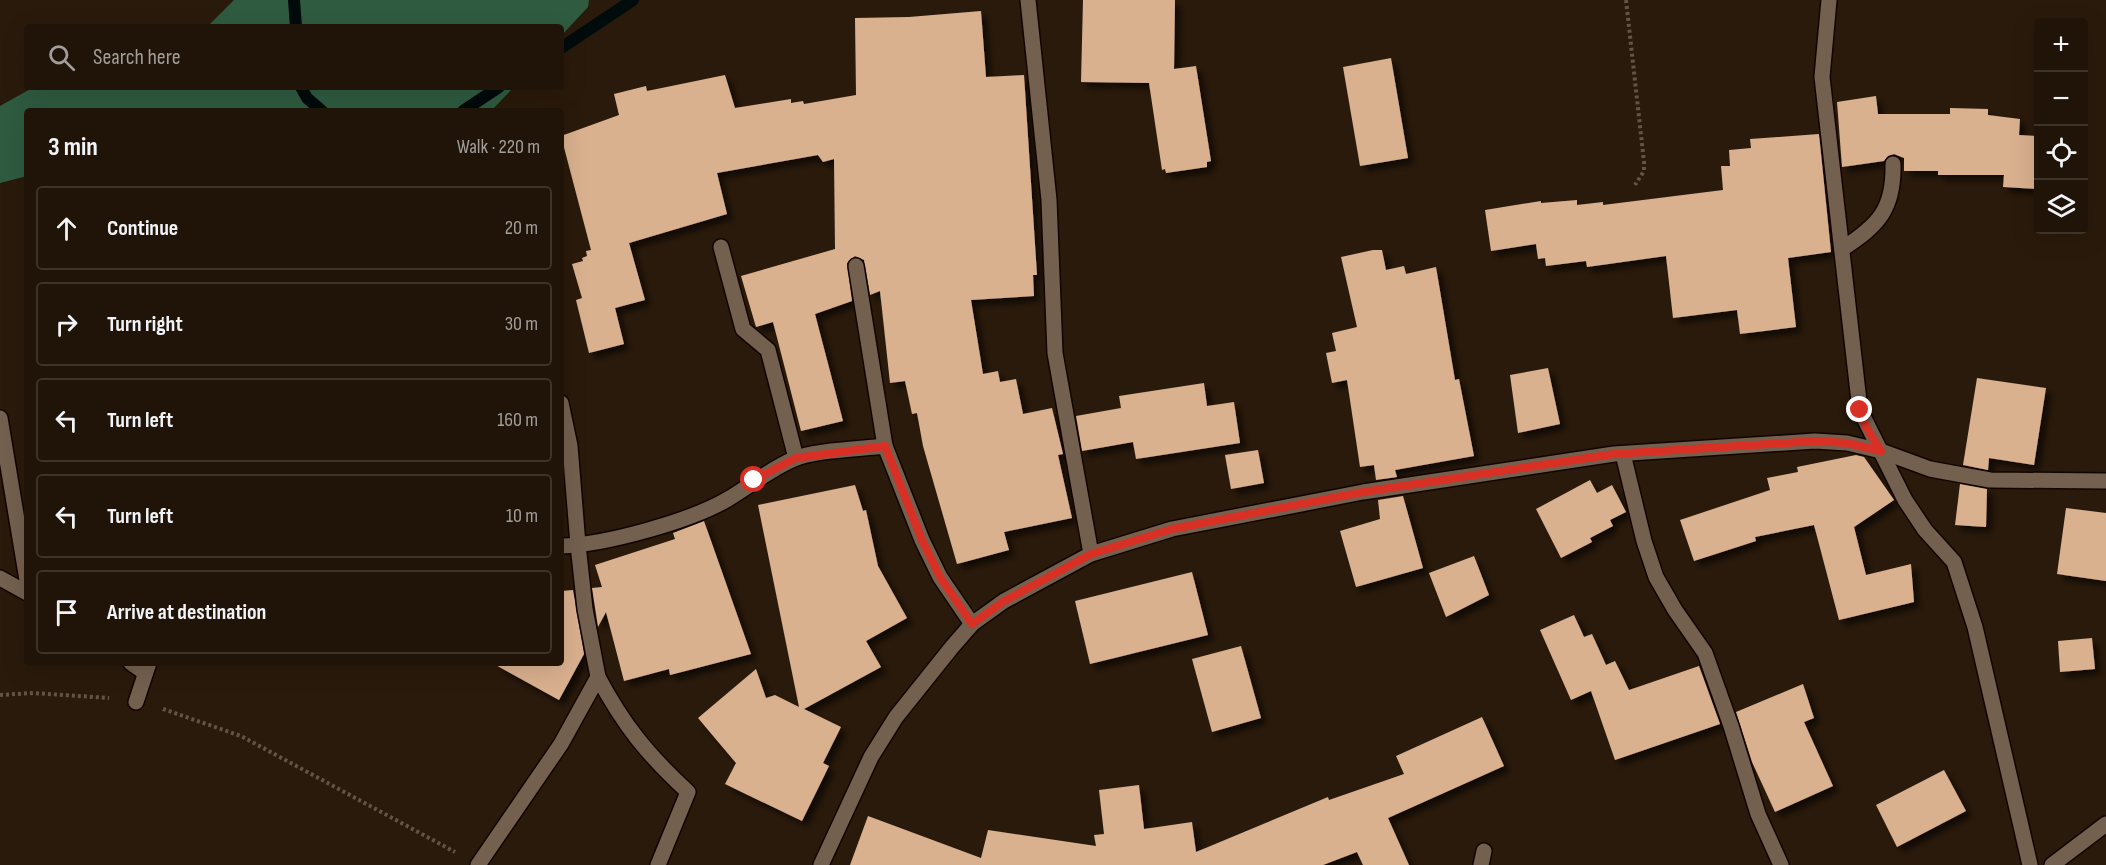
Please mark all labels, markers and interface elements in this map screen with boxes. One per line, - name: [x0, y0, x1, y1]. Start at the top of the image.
- map controls: [2034, 18, 2088, 234]
- button: +: [2034, 18, 2088, 72]
- search box: [24, 24, 564, 90]
- icon: search: [45, 41, 78, 74]
- text: Search here: [93, 44, 180, 71]
- button: −: [2034, 72, 2088, 126]
- button: locate: [2034, 126, 2088, 180]
- text: 3 min: [48, 132, 98, 163]
- text: Walk · 220 m: [457, 135, 540, 159]
- button: layers: [2034, 180, 2088, 234]
- icon: ahead: [50, 212, 83, 245]
- text: Continue: [107, 215, 178, 242]
- text: 20 m: [505, 216, 538, 240]
- icon: right: [50, 308, 83, 341]
- text: Turn right: [107, 311, 183, 338]
- text: 30 m: [505, 312, 538, 336]
- route end: [1846, 396, 1872, 422]
- icon: left: [50, 404, 83, 437]
- text: Turn left: [107, 407, 173, 434]
- text: 160 m: [497, 408, 538, 432]
- route start: [740, 466, 766, 492]
- icon: left: [50, 500, 83, 533]
- text: Turn left: [107, 503, 173, 530]
- text: 10 m: [506, 504, 538, 528]
- icon: arrive: [50, 596, 83, 629]
- text: Arrive at destination: [107, 599, 266, 626]

